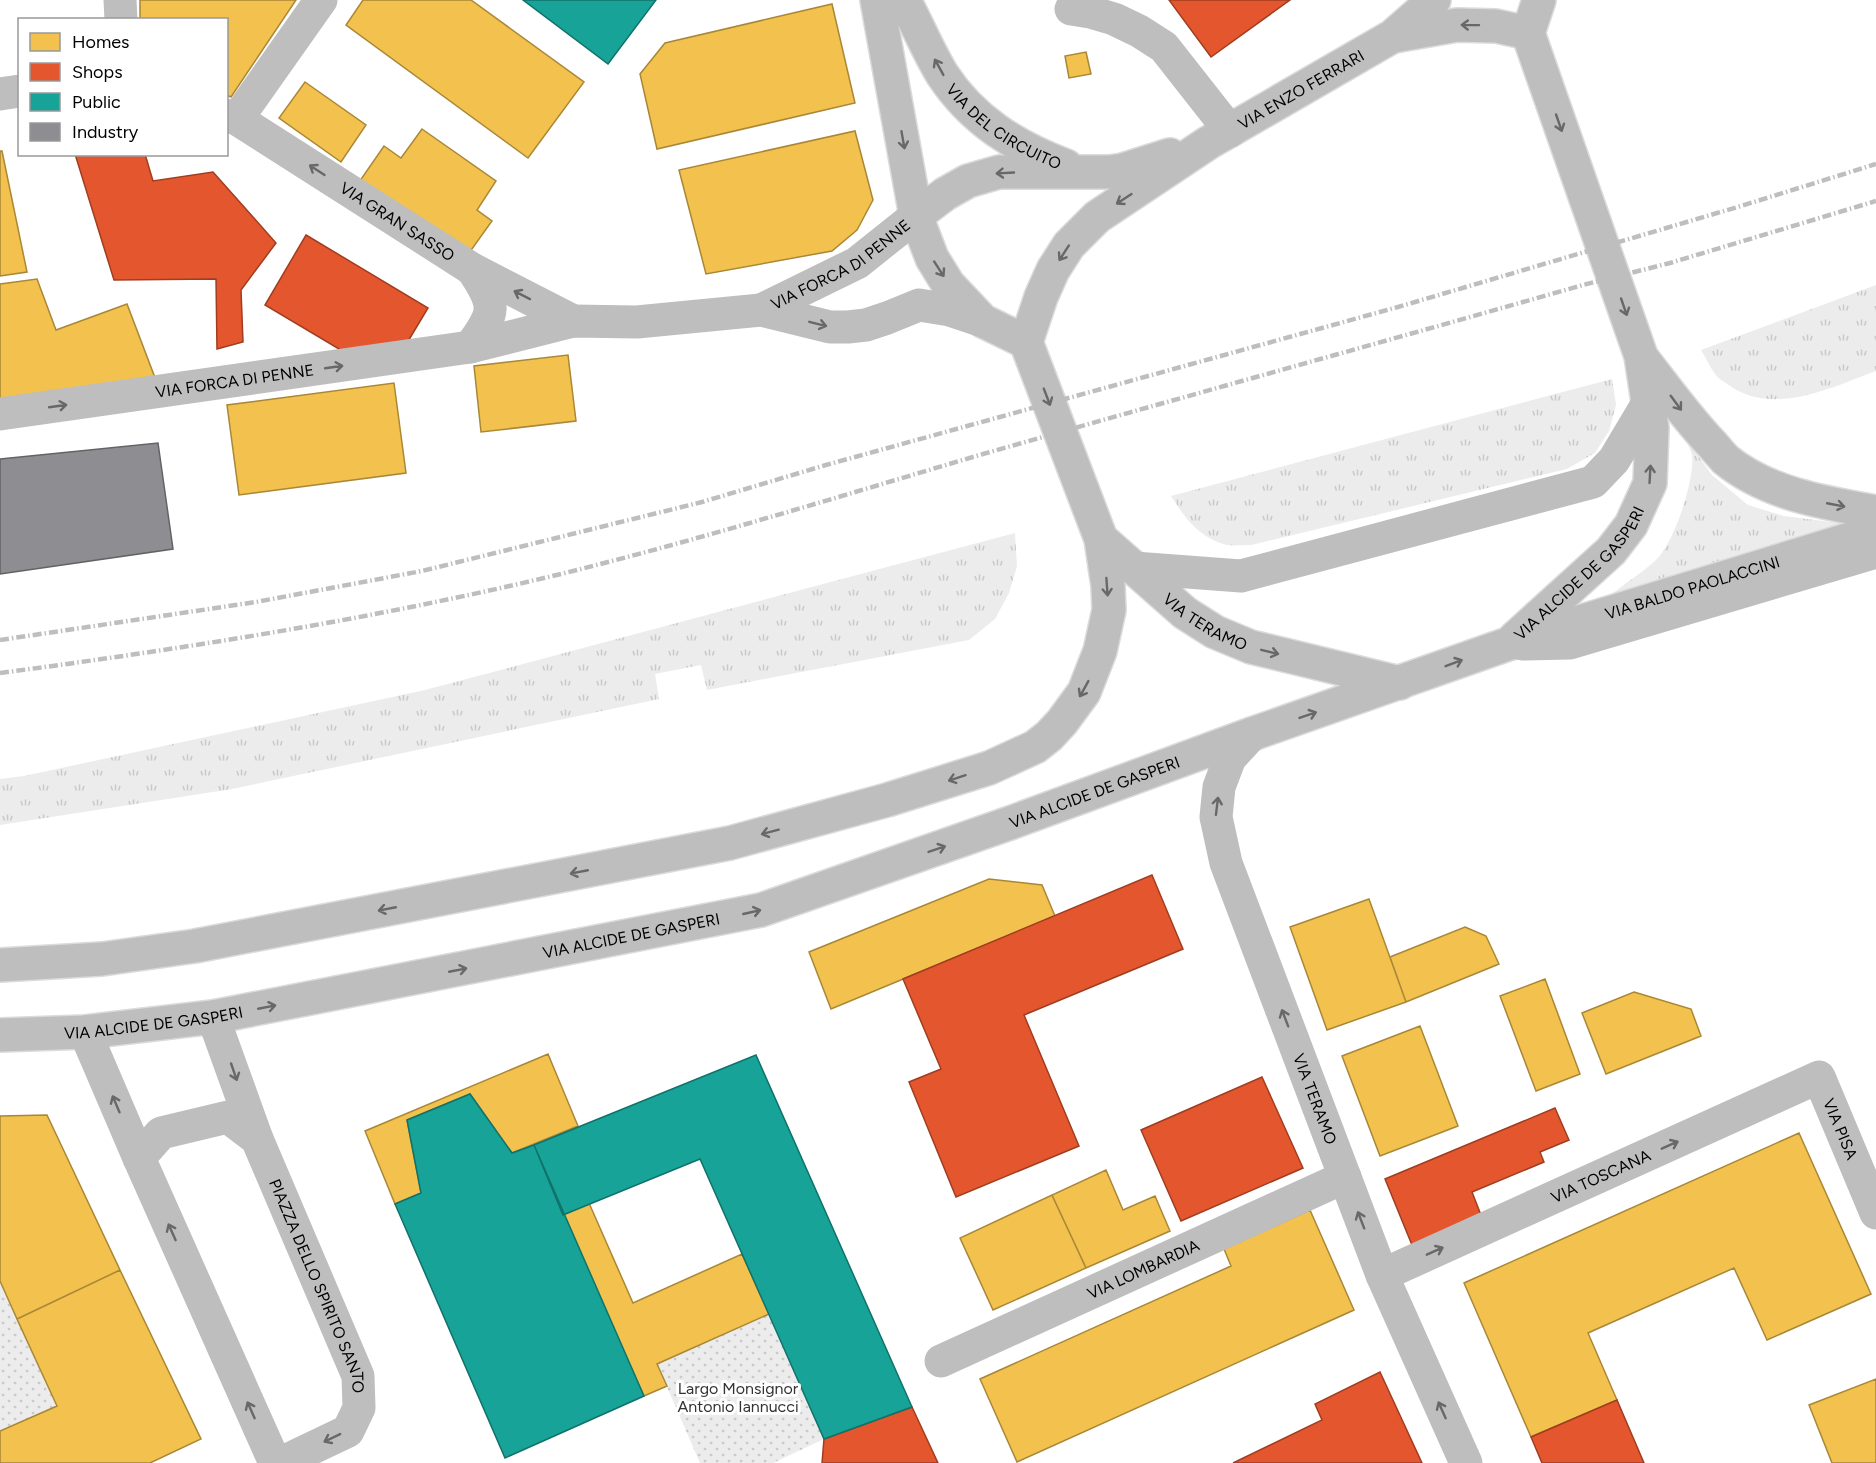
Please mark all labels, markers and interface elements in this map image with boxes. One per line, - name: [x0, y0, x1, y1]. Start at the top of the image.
- legend: [18, 18, 228, 156]
- one-way arrow: [1461, 19, 1481, 31]
- text: Homes: [72, 31, 130, 53]
- street label: VIA ENZO FERRARI: [1235, 46, 1367, 134]
- one-way arrow: [933, 59, 945, 76]
- text: Shops: [72, 61, 123, 83]
- street label: VIA DEL CIRCUITO: [942, 80, 1064, 173]
- text: Public: [72, 91, 121, 113]
- one-way arrow: [1555, 113, 1566, 132]
- text: Industry: [72, 121, 139, 143]
- one-way arrow: [898, 130, 909, 149]
- one-way arrow: [309, 164, 325, 176]
- one-way arrow: [995, 167, 1015, 178]
- street label: VIA GRAN SASSO: [336, 178, 458, 265]
- one-way arrow: [1116, 193, 1133, 205]
- street label: VIA FORCA DI PENNE: [768, 215, 914, 314]
- one-way arrow: [1058, 245, 1070, 261]
- one-way arrow: [933, 260, 945, 277]
- one-way arrow: [514, 289, 532, 300]
- one-way arrow: [1619, 297, 1630, 316]
- one-way arrow: [808, 318, 827, 330]
- street label: VIA FORCA DI PENNE: [154, 360, 315, 402]
- one-way arrow: [324, 361, 344, 372]
- one-way arrow: [1042, 387, 1053, 405]
- one-way arrow: [1670, 395, 1682, 411]
- one-way arrow: [48, 401, 67, 412]
- one-way arrow: [1645, 465, 1656, 485]
- one-way arrow: [1825, 500, 1845, 511]
- street label: VIA ALCIDE DE GASPERI: [1510, 503, 1648, 644]
- street label: VIA BALDO PAOLACCINI: [1603, 552, 1782, 624]
- one-way arrow: [1102, 576, 1113, 596]
- street label: VIA TERAMO: [1159, 589, 1250, 654]
- one-way arrow: [1260, 646, 1279, 658]
- one-way arrow: [1444, 657, 1463, 668]
- one-way arrow: [1078, 680, 1090, 697]
- one-way arrow: [1298, 708, 1316, 719]
- street label: VIA ALCIDE DE GASPERI: [1007, 752, 1182, 832]
- one-way arrow: [948, 773, 967, 784]
- one-way arrow: [1212, 797, 1223, 817]
- one-way arrow: [761, 827, 780, 838]
- one-way arrow: [927, 842, 946, 853]
- one-way arrow: [570, 867, 589, 878]
- one-way arrow: [378, 904, 398, 915]
- one-way arrow: [743, 905, 762, 917]
- street label: VIA ALCIDE DE GASPERI: [541, 909, 721, 962]
- one-way arrow: [448, 964, 467, 975]
- one-way arrow: [256, 1001, 276, 1012]
- street label: VIA ALCIDE DE GASPERI: [64, 1002, 244, 1043]
- one-way arrow: [1279, 1009, 1290, 1028]
- street label: VIA TERAMO: [1289, 1051, 1341, 1147]
- one-way arrow: [229, 1062, 240, 1081]
- one-way arrow: [110, 1095, 121, 1114]
- street label: VIA PISA: [1819, 1096, 1862, 1163]
- one-way arrow: [1661, 1138, 1679, 1149]
- street label: VIA TOSCANA: [1548, 1146, 1654, 1207]
- street label: PIAZZA DELLO SPIRITO SANTO: [265, 1176, 368, 1393]
- one-way arrow: [1355, 1212, 1366, 1230]
- one-way arrow: [165, 1223, 177, 1241]
- street label: VIA LOMBARDIA: [1084, 1236, 1202, 1303]
- one-way arrow: [1425, 1245, 1443, 1256]
- park label: Largo Monsignor Antonio Iannucci: [677, 1379, 799, 1416]
- one-way arrow: [245, 1401, 257, 1419]
- one-way arrow: [1436, 1401, 1447, 1419]
- one-way arrow: [324, 1433, 342, 1445]

